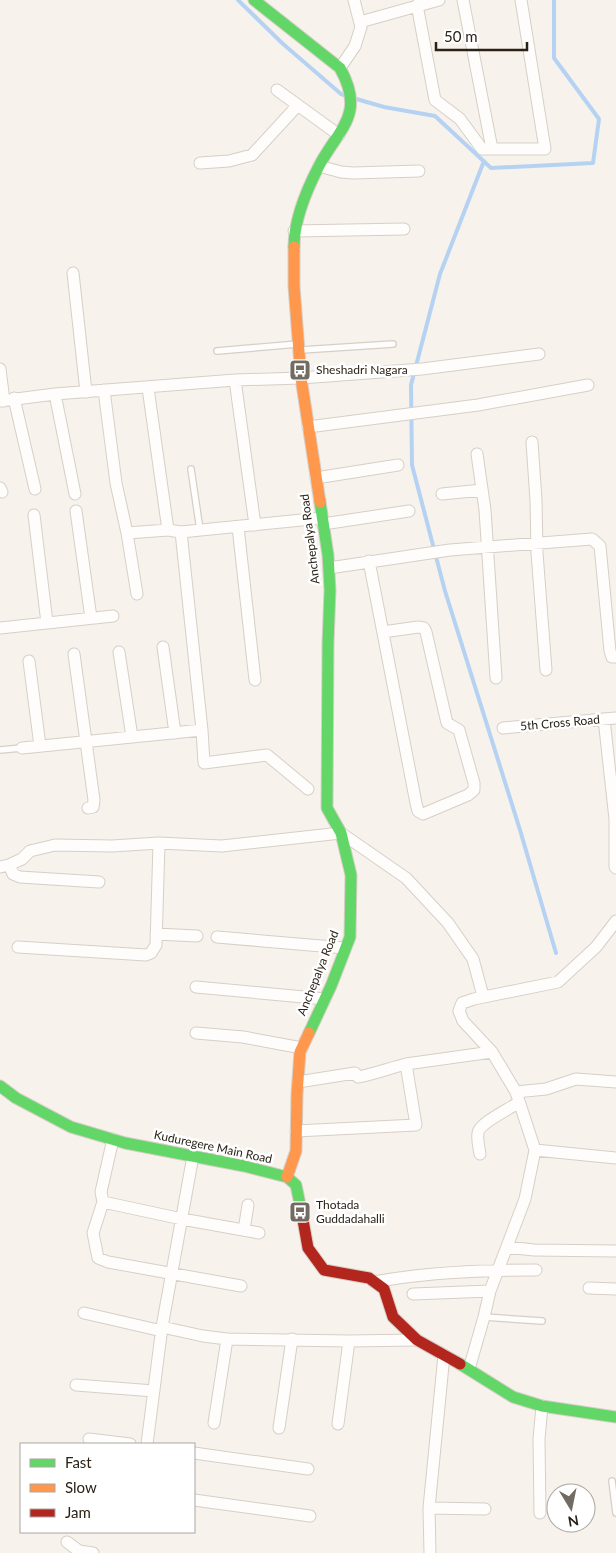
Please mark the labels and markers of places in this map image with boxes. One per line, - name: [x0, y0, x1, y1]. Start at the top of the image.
- bus stop icon: Sheshadri Nagara: [288, 358, 312, 382]
- place label: Sheshadri Nagara: [316, 362, 408, 377]
- place label: Thotada Guddadahalli: [316, 1197, 385, 1226]
- bus stop icon: Thotada Guddadahalli: [288, 1200, 312, 1224]

